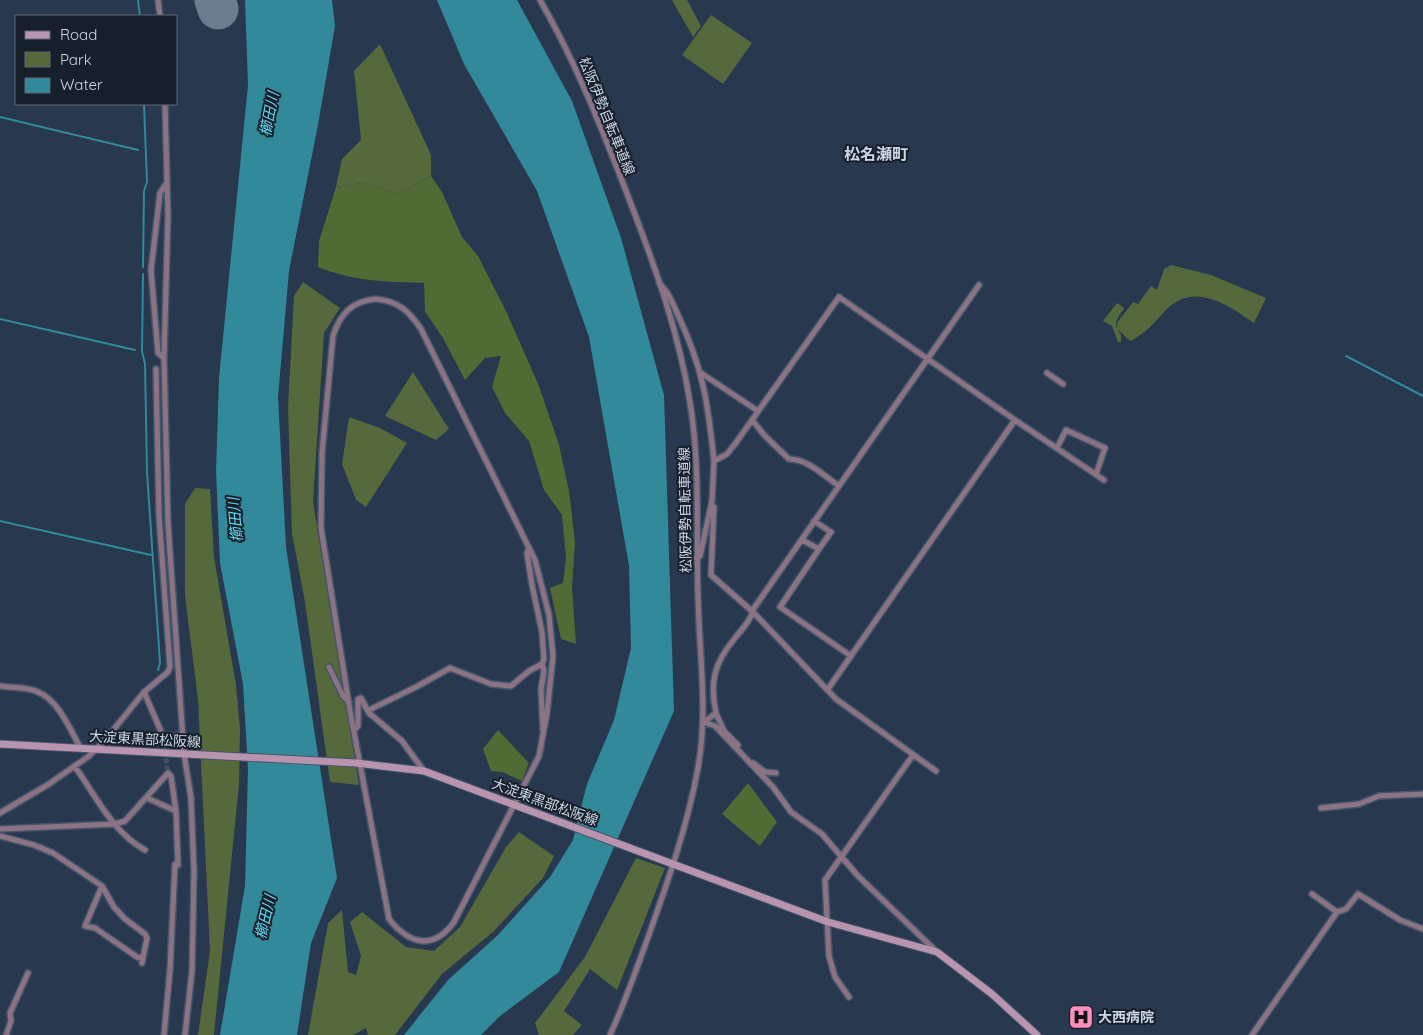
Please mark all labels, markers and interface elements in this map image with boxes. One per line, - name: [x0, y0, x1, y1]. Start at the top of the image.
- legend: [15, 15, 178, 105]
- text: Road: [60, 25, 97, 44]
- text: Park: [60, 50, 92, 69]
- street label: 松阪伊勢自転車道線: [575, 54, 639, 178]
- text: Water: [60, 75, 103, 94]
- water label: 櫛田川: [255, 88, 283, 138]
- district label: 松名瀬町: [844, 144, 908, 164]
- street label: 松阪伊勢自転車道線: [675, 447, 695, 573]
- water label: 櫛田川: [223, 495, 246, 543]
- street label: 大淀東黒部松阪線: [89, 727, 201, 751]
- street label: 大淀東黒部松阪線: [489, 774, 601, 830]
- water label: 櫛田川: [251, 891, 280, 941]
- hospital icon: 大西病院: [1068, 1004, 1094, 1030]
- place label: 大西病院: [1098, 1008, 1154, 1026]

